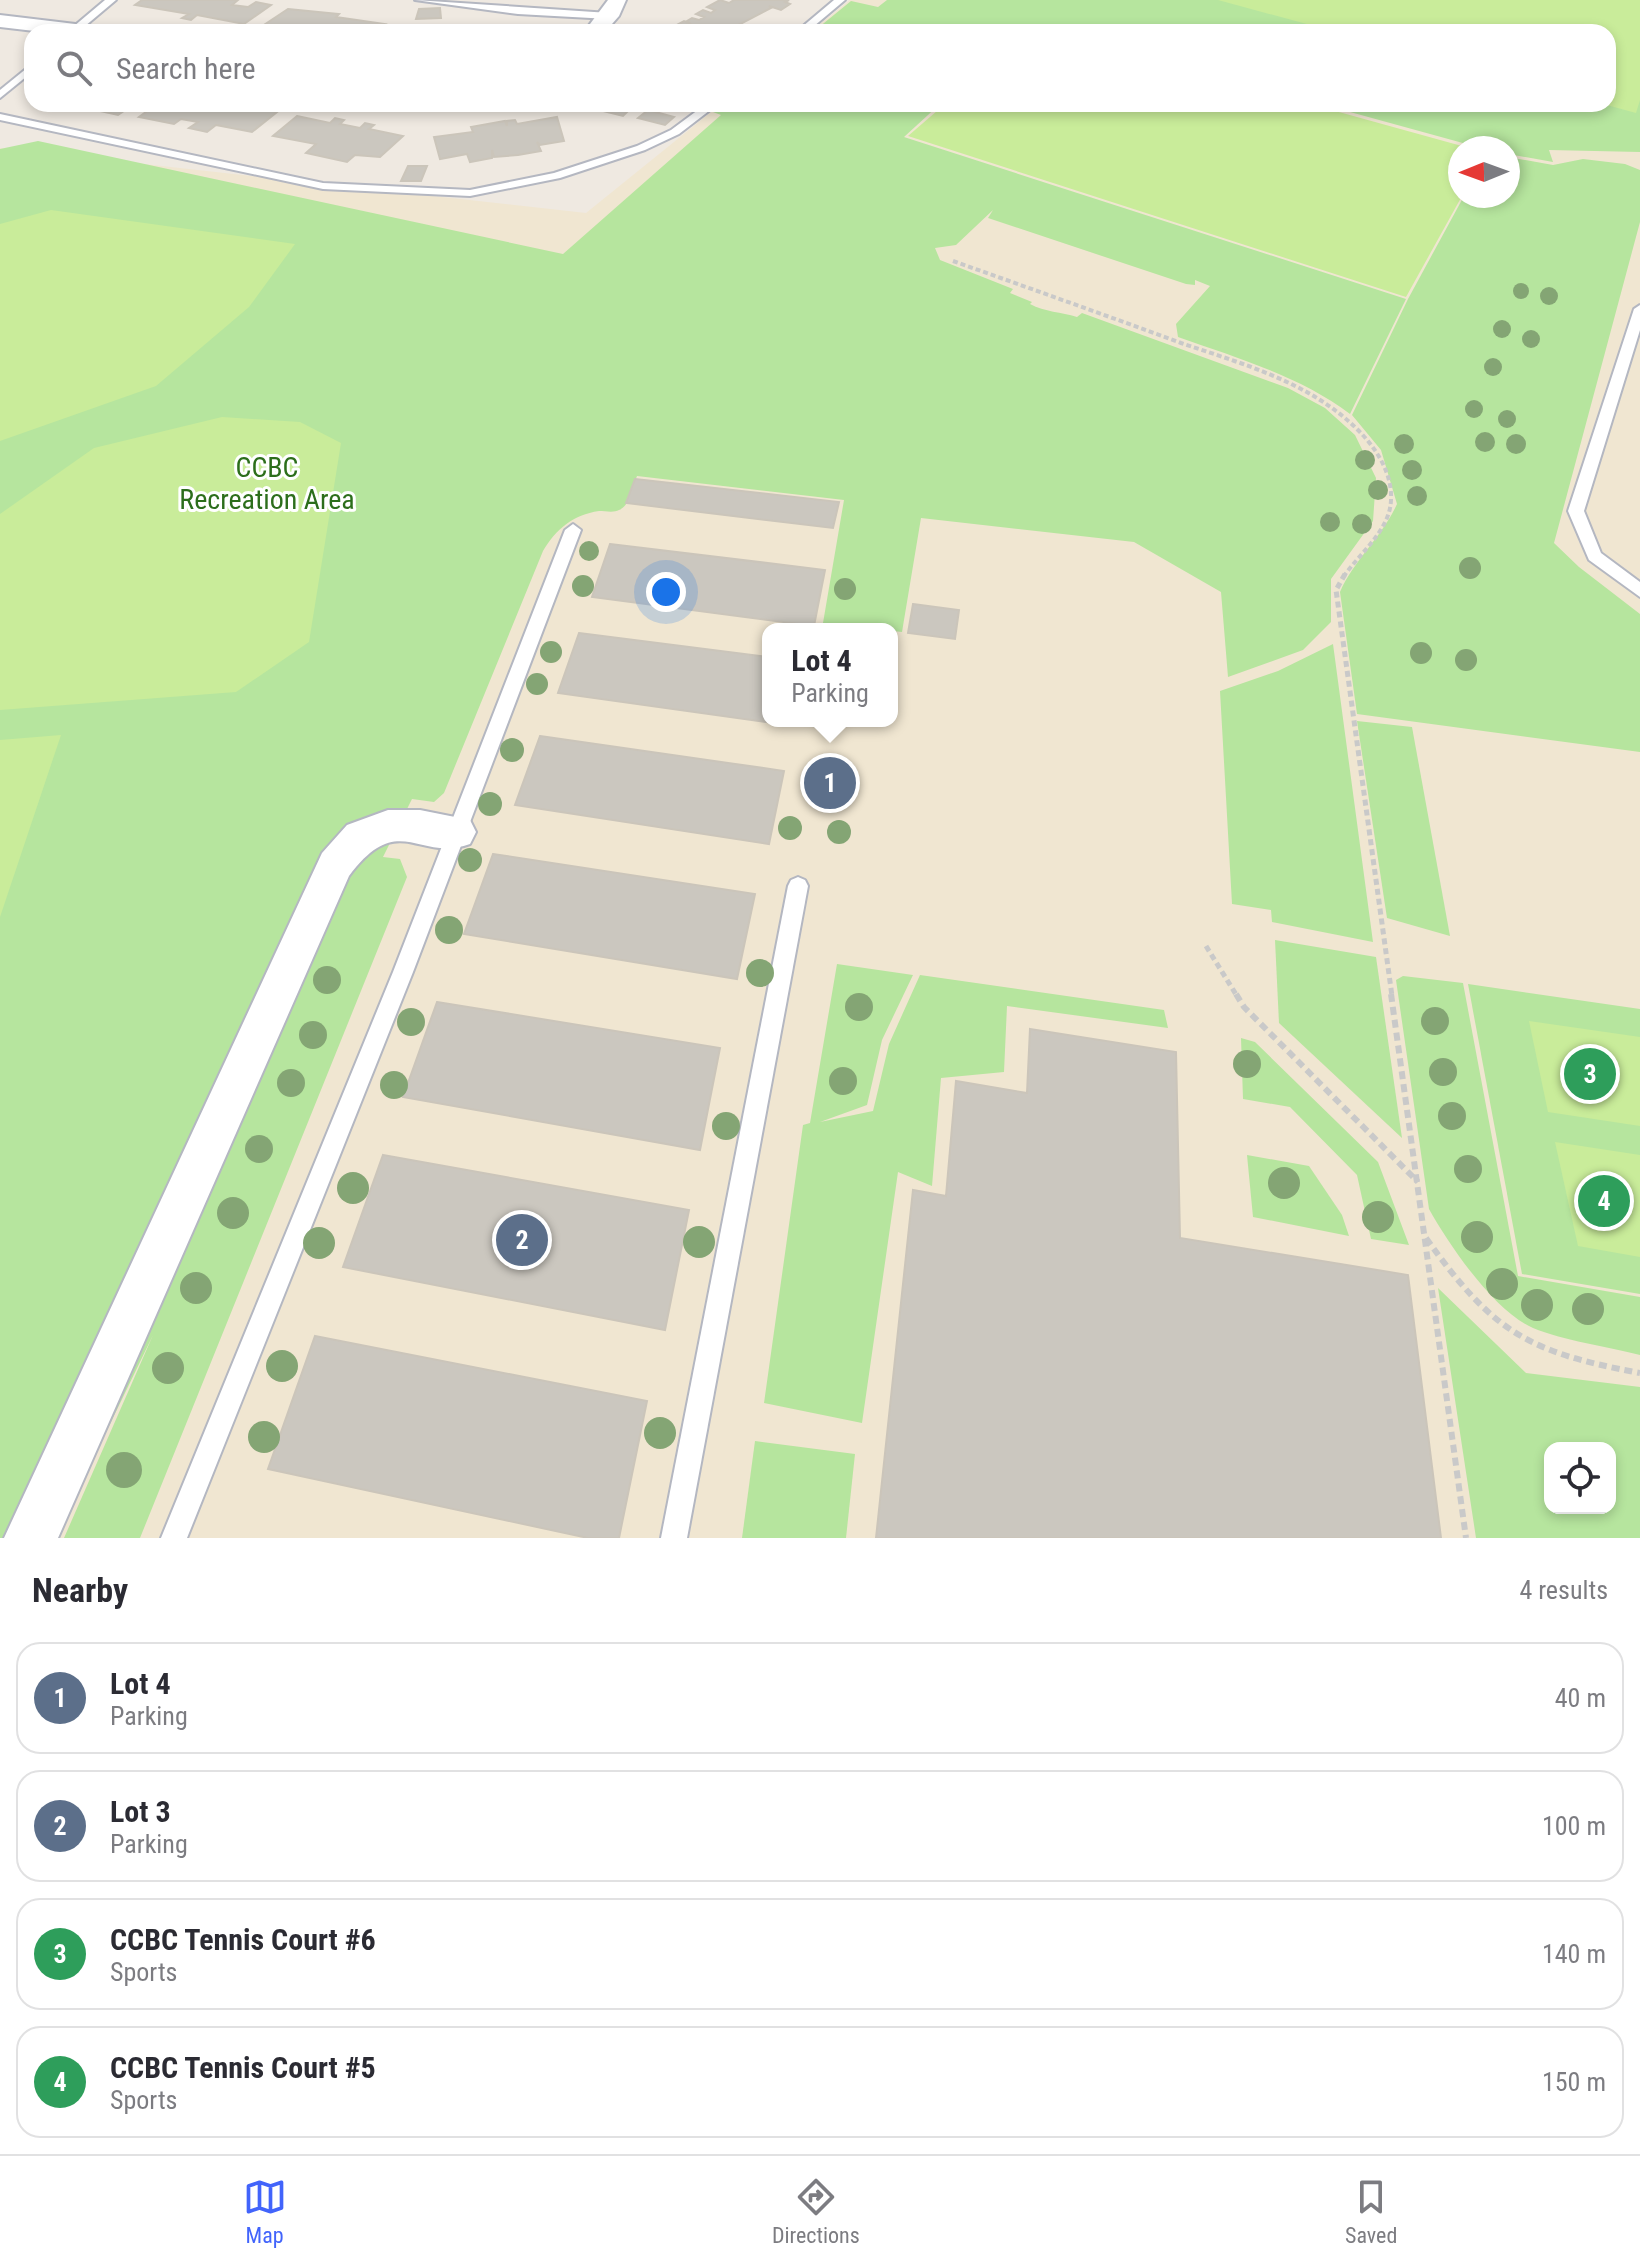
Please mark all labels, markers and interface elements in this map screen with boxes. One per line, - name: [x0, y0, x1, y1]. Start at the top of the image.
- search box: [24, 24, 1616, 112]
- icon: search: [52, 46, 96, 90]
- text: Search here: [116, 51, 256, 86]
- north arrow: [1448, 136, 1520, 208]
- park label: CCBC Recreation Area: [179, 451, 355, 516]
- your location: [646, 572, 686, 612]
- popup: [762, 623, 898, 727]
- text: Lot 4: [791, 643, 852, 678]
- text: Parking: [791, 678, 869, 708]
- pin: 1: [804, 753, 856, 813]
- pin: 3: [1564, 1044, 1616, 1104]
- pin: 4: [1578, 1171, 1630, 1231]
- pin: 2: [496, 1210, 548, 1270]
- map controls: [1544, 1442, 1616, 1514]
- button: locate: [1544, 1442, 1616, 1514]
- text: Nearby: [32, 1570, 128, 1610]
- text: 4 results: [1519, 1575, 1608, 1605]
- text: Lot 4: [110, 1666, 171, 1701]
- text: 1: [53, 1683, 67, 1713]
- text: 40 m: [1555, 1683, 1606, 1713]
- text: Parking: [110, 1701, 188, 1731]
- text: Lot 3: [110, 1794, 171, 1829]
- text: 2: [53, 1811, 67, 1841]
- text: 100 m: [1542, 1811, 1606, 1841]
- text: Parking: [110, 1829, 188, 1859]
- text: CCBC Tennis Court #6: [110, 1922, 376, 1957]
- text: 3: [53, 1939, 67, 1969]
- text: 140 m: [1542, 1939, 1606, 1969]
- text: Sports: [110, 1957, 177, 1987]
- text: CCBC Tennis Court #5: [110, 2050, 376, 2085]
- text: 4: [53, 2067, 67, 2097]
- text: 150 m: [1542, 2067, 1606, 2097]
- text: Sports: [110, 2085, 177, 2115]
- tab: Map: [243, 2175, 287, 2248]
- tab: Directions: [772, 2175, 860, 2248]
- tab: Saved: [1345, 2175, 1397, 2248]

